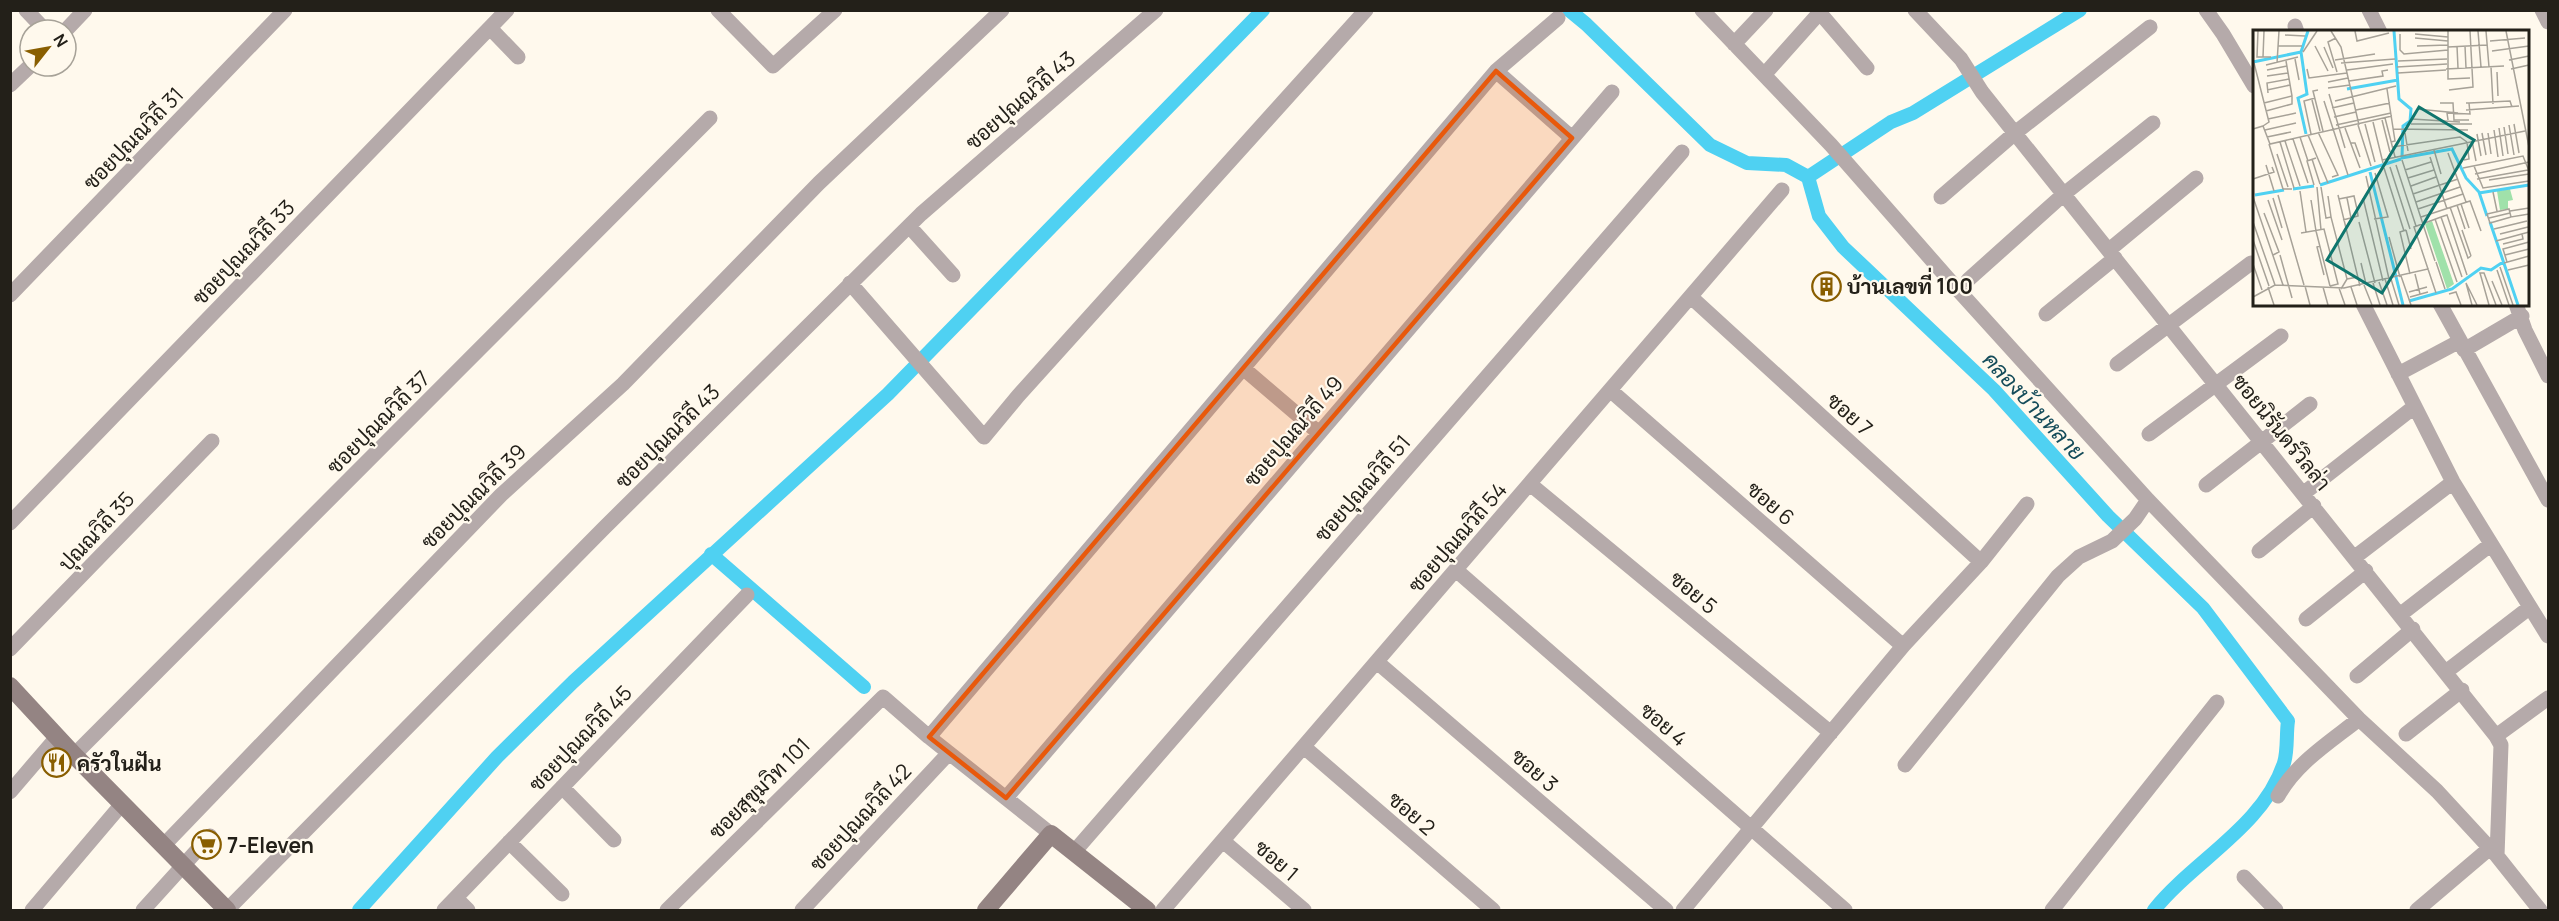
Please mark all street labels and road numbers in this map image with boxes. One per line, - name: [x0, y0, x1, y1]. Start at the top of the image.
- street label: ซอยปุณณวิถี 43: [959, 44, 1082, 156]
- street label: ซอยปุณณวิถี 31: [77, 80, 190, 196]
- street label: ซอยปุณณวิถี 33: [186, 193, 301, 311]
- street label: ซอยปุณณวิถี 37: [320, 364, 436, 480]
- street label: ซอยนิรันดร์วิลล่า: [2226, 368, 2338, 496]
- street label: ซอยปุณณวิถี 49: [1237, 370, 1350, 493]
- street label: ซอยปุณณวิถี 43: [609, 378, 726, 495]
- street label: ซอย 7: [1821, 386, 1879, 442]
- street label: ซอยปุณณวิถี 51: [1308, 428, 1417, 548]
- street label: ซอยปุณณวิถี 39: [414, 437, 532, 555]
- street label: ซอย 6: [1741, 475, 1801, 531]
- street label: ซอยปุณณวิถี 54: [1401, 476, 1513, 599]
- street label: ปุณณวิถี 35: [52, 485, 141, 578]
- street label: ซอย 5: [1664, 564, 1724, 620]
- street label: ซอยปุณณวิถี 45: [522, 679, 639, 798]
- street label: ซอย 4: [1634, 696, 1694, 752]
- street label: ซอยสุขุมวิท 101: [702, 731, 817, 846]
- street label: ซอย 3: [1506, 742, 1564, 798]
- street label: ซอยปุณณวิถี 42: [803, 757, 918, 877]
- street label: ซอย 2: [1383, 785, 1441, 841]
- street label: ซอย 1: [1249, 833, 1305, 887]

